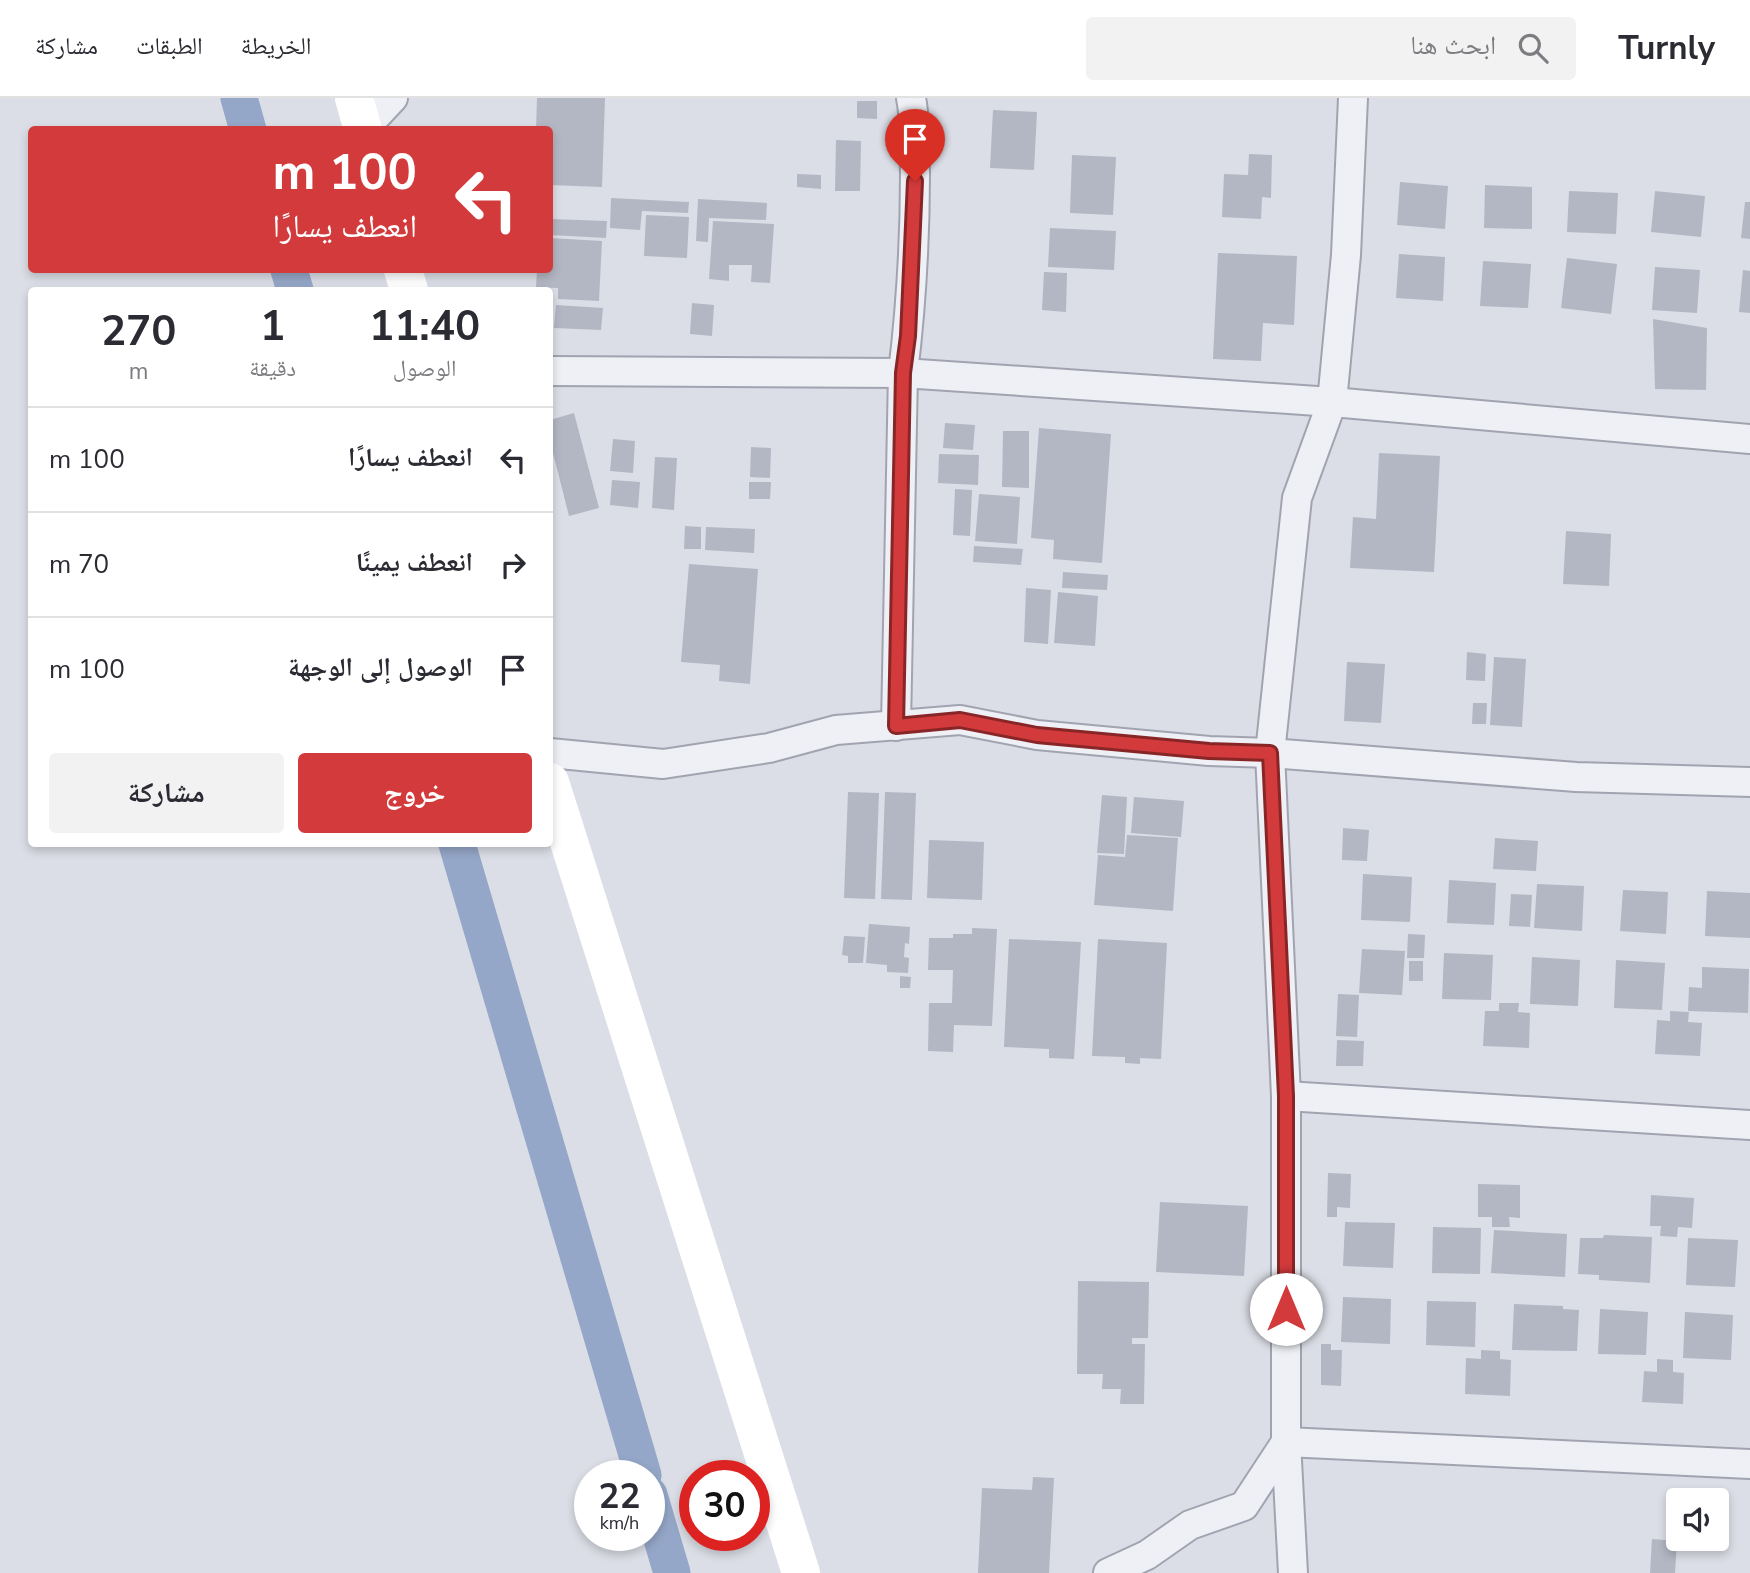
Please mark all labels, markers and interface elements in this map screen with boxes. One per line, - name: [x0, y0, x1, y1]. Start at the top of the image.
- search box: [1086, 17, 1576, 80]
- text: Turnly: [1618, 26, 1715, 71]
- text: ابحث هنا: [1410, 28, 1496, 63]
- icon: search: [1514, 29, 1552, 67]
- text: مشاركة: [35, 30, 98, 62]
- text: الطبقات: [136, 30, 203, 62]
- text: الخريطة: [241, 30, 311, 62]
- pin: [885, 109, 945, 181]
- icon: arrive: [896, 120, 934, 158]
- text: 100 m: [273, 139, 417, 206]
- icon: left: [441, 154, 532, 245]
- text: انعطف يسارًا: [273, 205, 417, 248]
- text: 1: [260, 298, 285, 355]
- text: 11:40: [369, 298, 480, 355]
- text: 270: [101, 303, 176, 360]
- text: دقيقة: [249, 353, 296, 384]
- text: الوصول: [393, 353, 456, 384]
- text: m: [129, 356, 149, 387]
- text: انعطف يسارًا: [348, 440, 473, 475]
- icon: left: [494, 441, 532, 479]
- text: 100 m: [49, 442, 125, 477]
- text: انعطف يمينًا: [356, 545, 473, 580]
- icon: right: [494, 546, 532, 584]
- text: 70 m: [49, 547, 109, 582]
- text: الوصول إلى الوجهة: [288, 650, 473, 685]
- icon: arrive: [494, 651, 532, 689]
- text: 100 m: [49, 652, 125, 687]
- button: مشاركة: [49, 753, 284, 833]
- button: خروج: [298, 753, 532, 833]
- position arrow: [1249, 1272, 1323, 1346]
- speed limit sign: 30: [679, 1460, 770, 1551]
- text: 22: [598, 1473, 641, 1520]
- map controls: [1666, 1488, 1729, 1551]
- button: sound: [1666, 1488, 1729, 1551]
- text: km/h: [600, 1511, 639, 1535]

